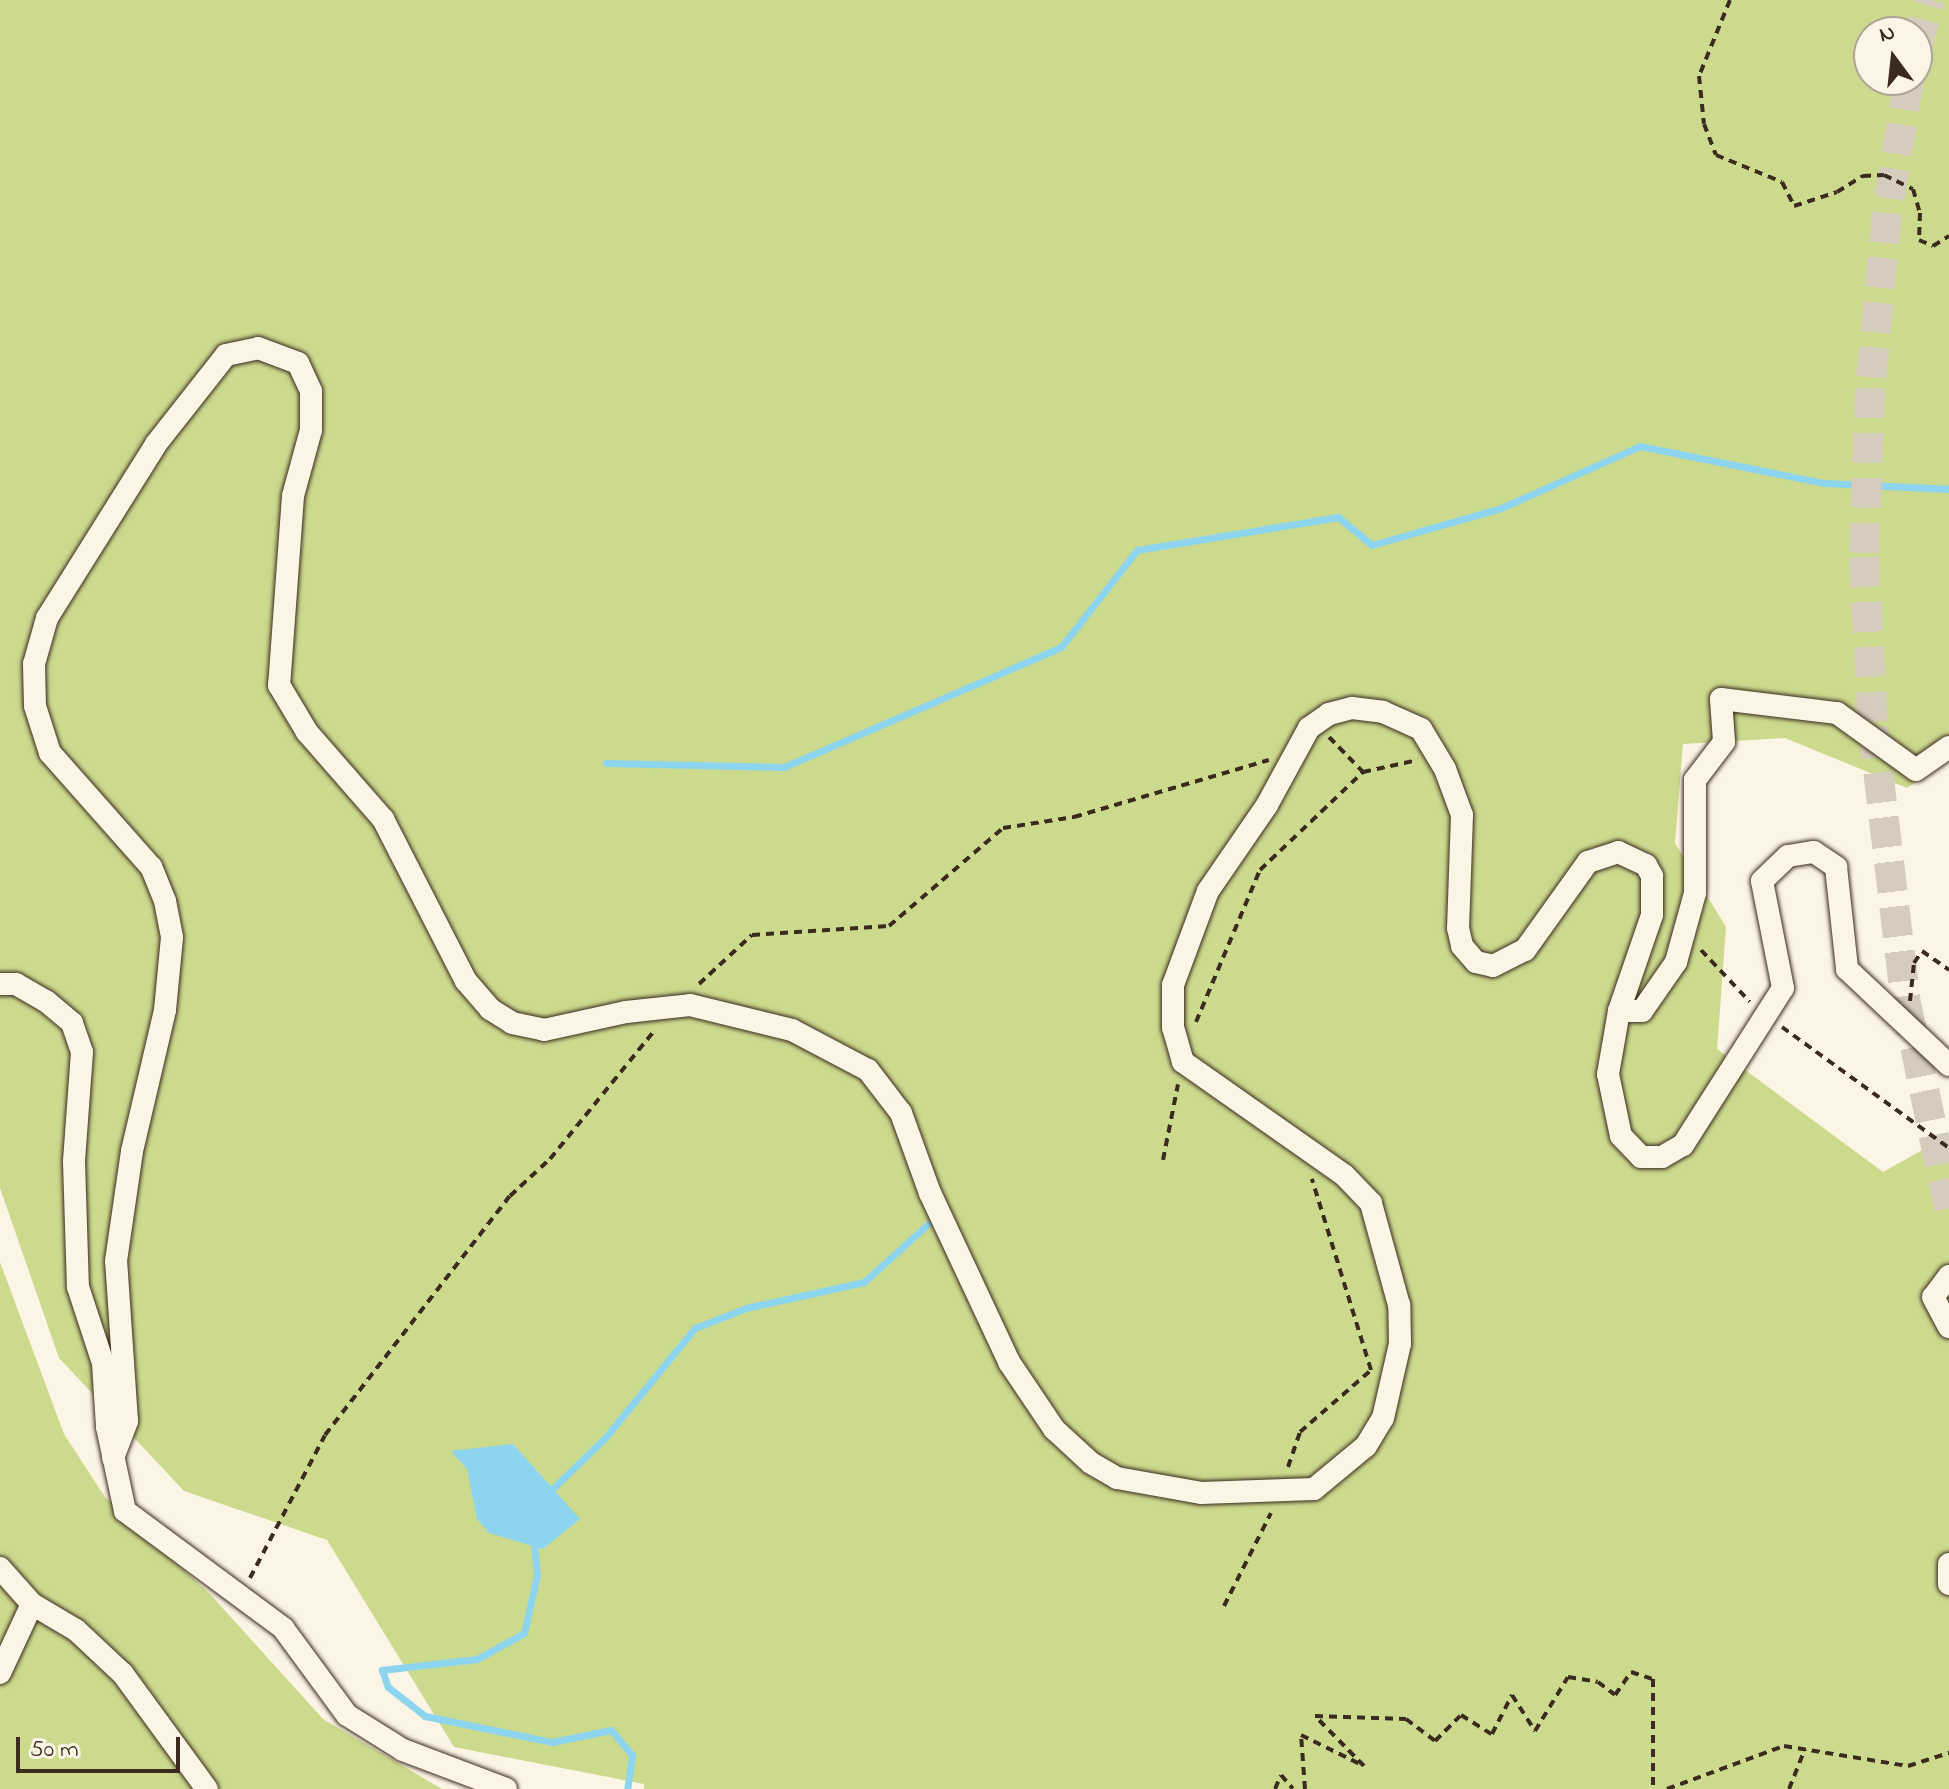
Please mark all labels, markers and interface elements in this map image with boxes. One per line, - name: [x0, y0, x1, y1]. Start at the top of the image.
- north arrow: [1853, 16, 1933, 96]
- text: N: [1876, 17, 1899, 52]
- scale bar: [20, 1721, 184, 1771]
- text: 50 m: [30, 1733, 79, 1768]

